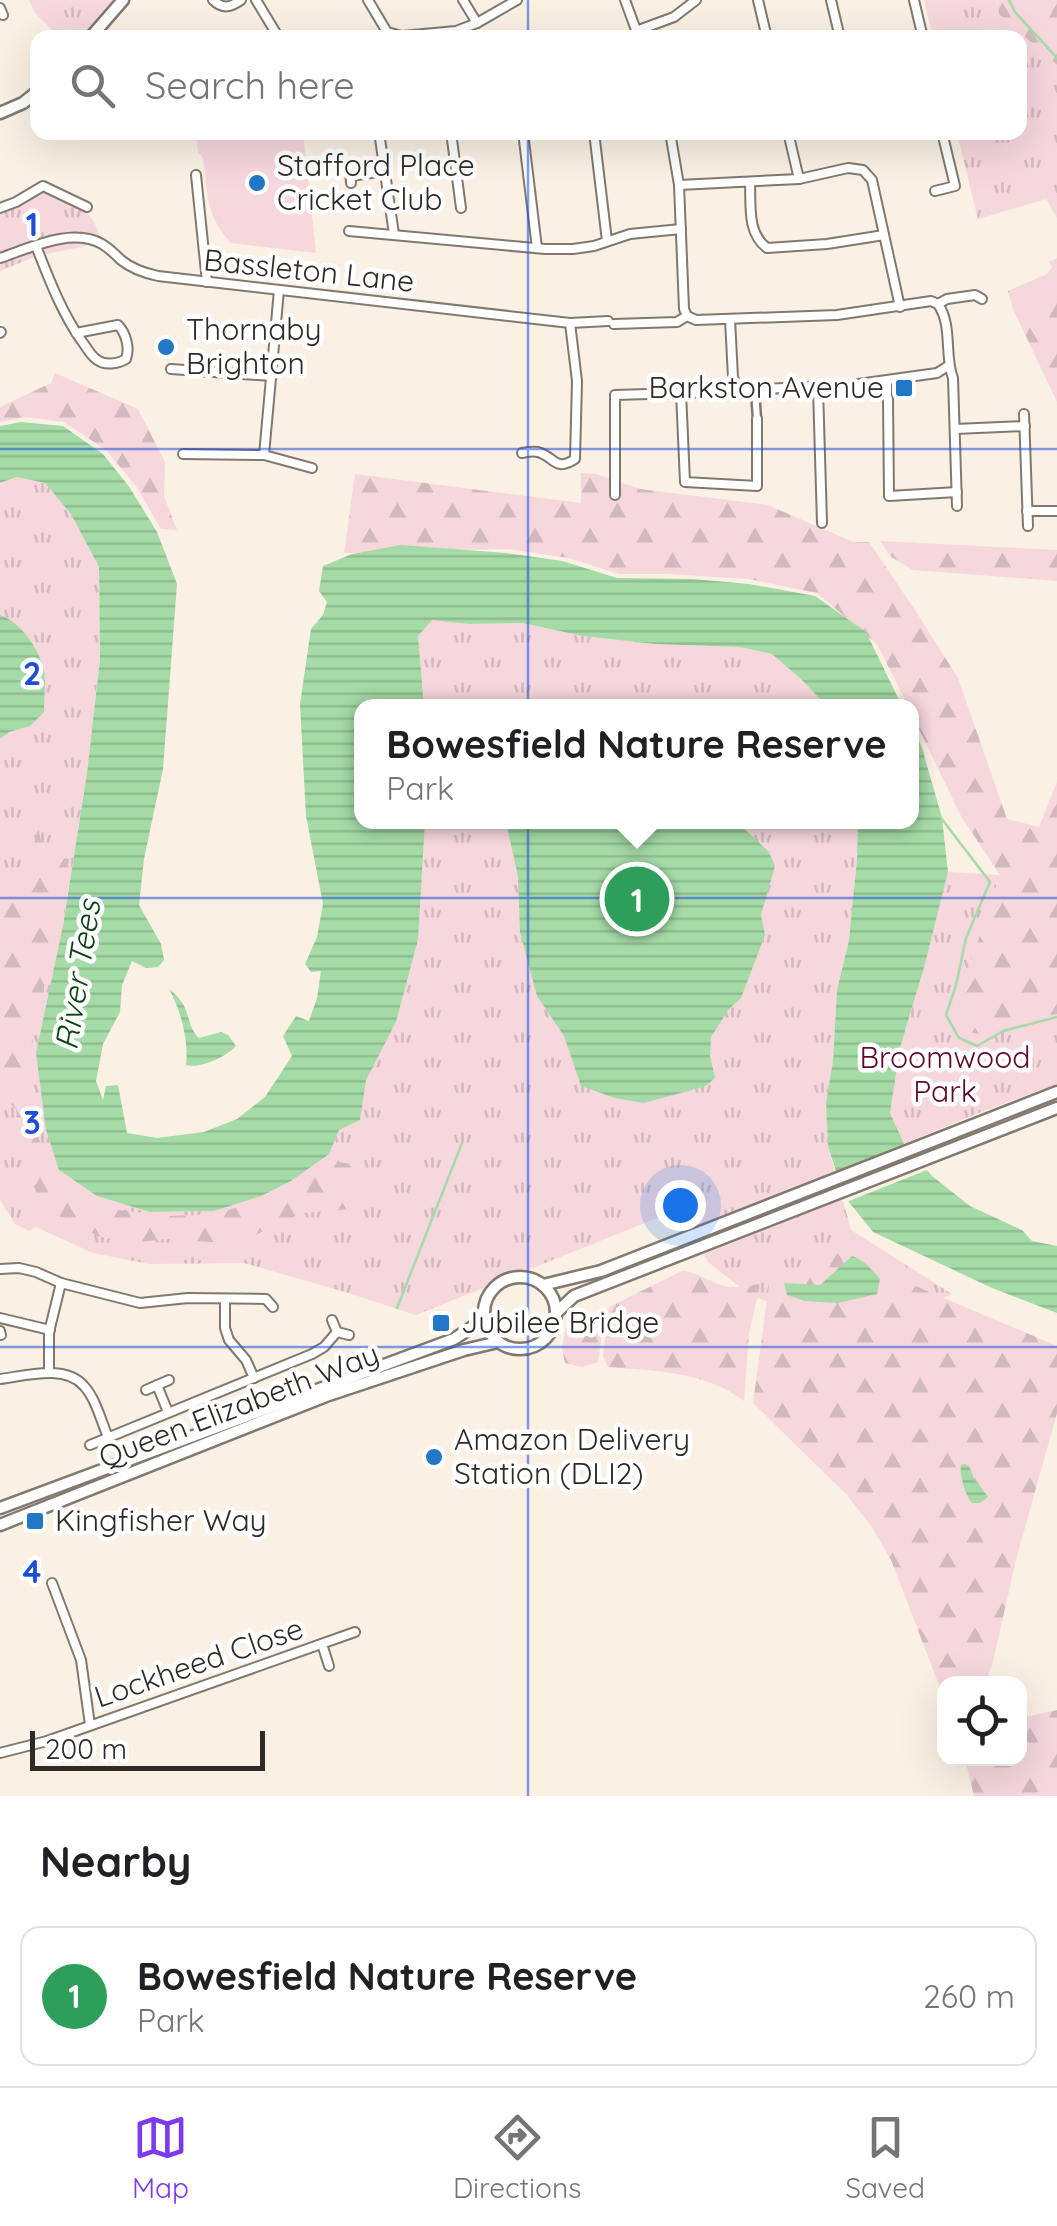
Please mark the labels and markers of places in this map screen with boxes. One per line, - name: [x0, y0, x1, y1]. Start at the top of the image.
- place label: Stafford Place Cricket Club: [277, 146, 475, 218]
- marker: Stafford Place Cricket Club: [246, 172, 268, 194]
- place label: Thornaby Brighton: [186, 310, 322, 382]
- marker: Thornaby Brighton: [155, 336, 177, 358]
- place label: Barkston Avenue: [649, 368, 884, 406]
- marker: Barkston Avenue: [893, 377, 915, 399]
- pin: 1: [604, 862, 670, 936]
- place label: Jubilee Bridge: [461, 1303, 659, 1341]
- marker: Jubilee Bridge: [430, 1312, 452, 1334]
- place label: Amazon Delivery Station (DLI2): [454, 1420, 690, 1492]
- marker: Amazon Delivery Station (DLI2): [423, 1446, 445, 1468]
- place label: Kingfisher Way: [55, 1501, 267, 1539]
- marker: Kingfisher Way: [24, 1510, 46, 1532]

